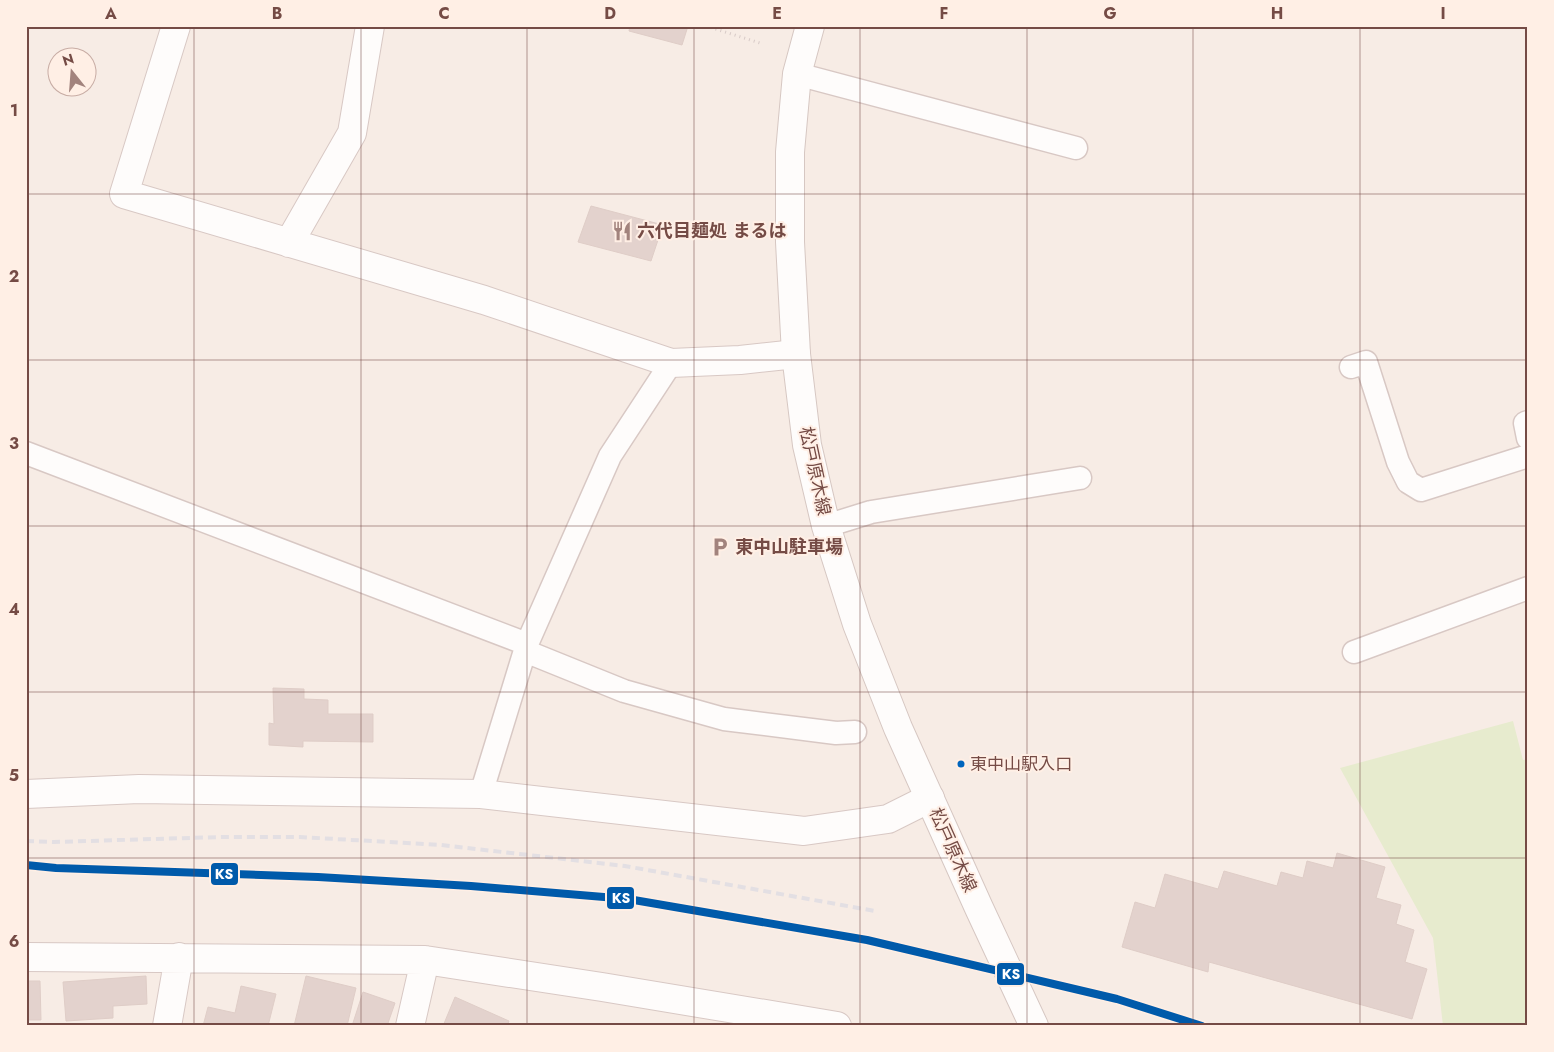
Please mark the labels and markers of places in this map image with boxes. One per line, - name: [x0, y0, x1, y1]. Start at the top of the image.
- place label: 六代目麺処 まるは: [637, 218, 786, 244]
- restaurant icon: 六代目麺処 まるは: [611, 220, 633, 242]
- place label: 東中山駐車場: [735, 534, 843, 560]
- parking icon: 東中山駐車場: [709, 536, 731, 558]
- place label: 東中山駅入口: [970, 752, 1072, 776]
- marker: 東中山駅入口: [956, 759, 966, 769]

